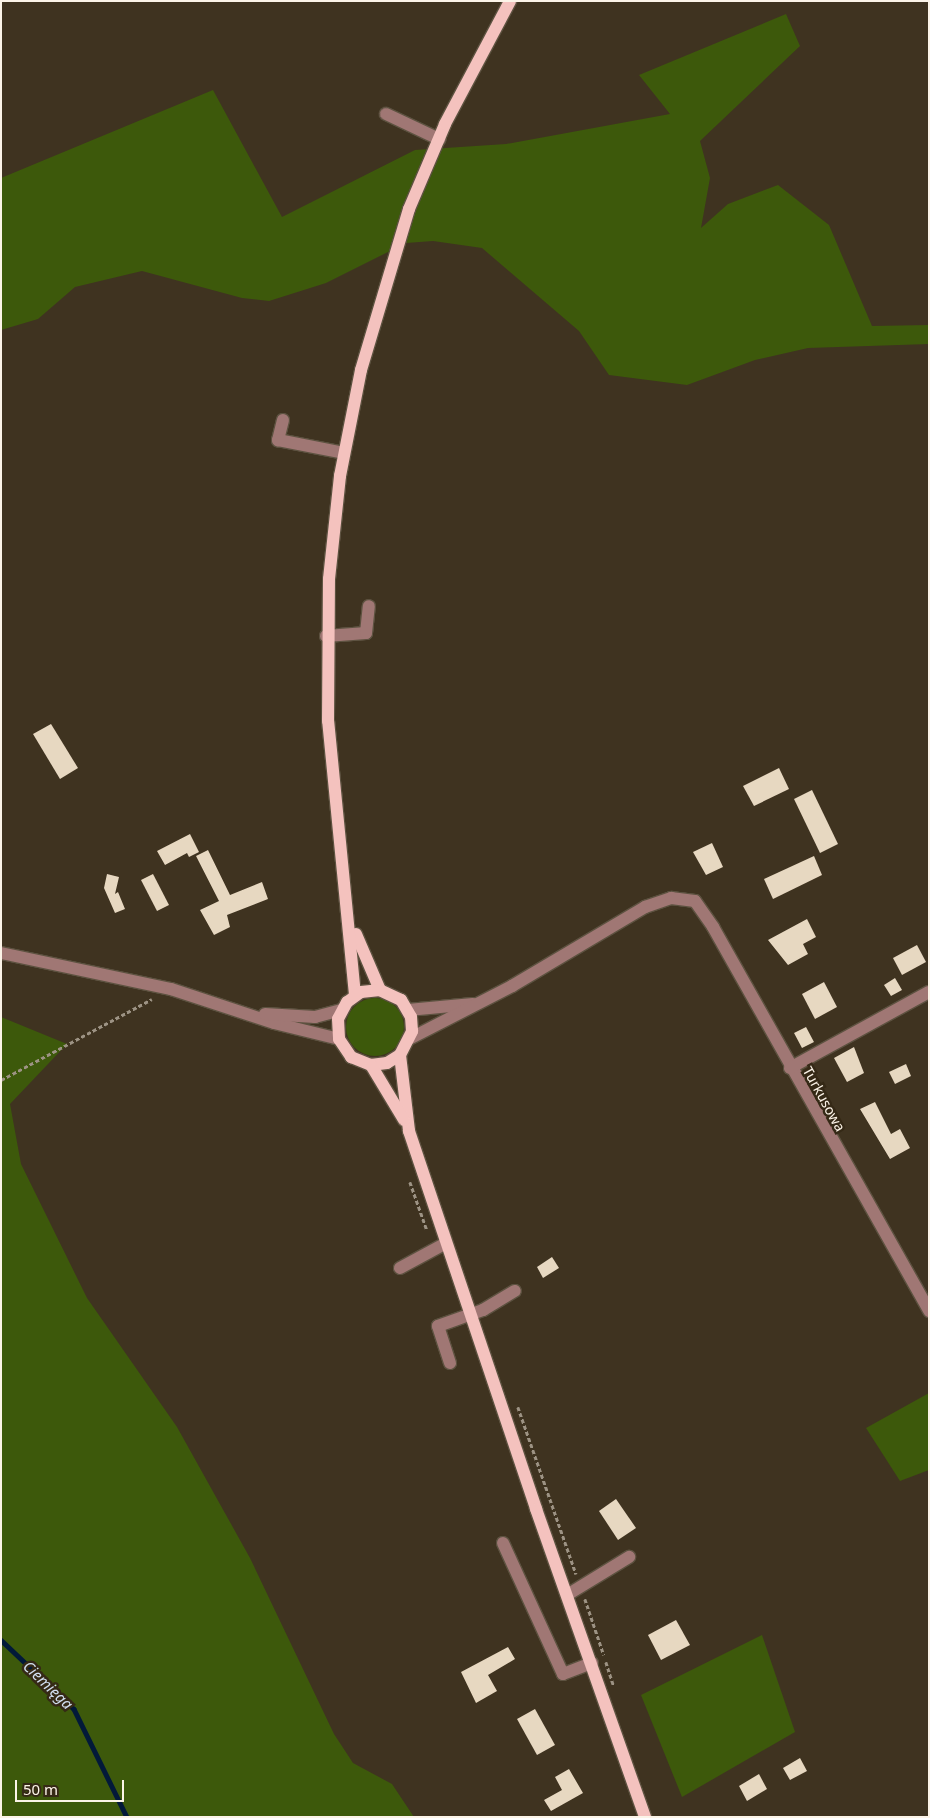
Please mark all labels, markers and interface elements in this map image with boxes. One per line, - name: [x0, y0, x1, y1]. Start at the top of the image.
- street label: Turkusowa: [799, 1064, 849, 1134]
- water label: Ciemięga: [20, 1657, 76, 1713]
- scale bar: [18, 1770, 126, 1802]
- text: 50 m: [23, 1779, 58, 1799]

